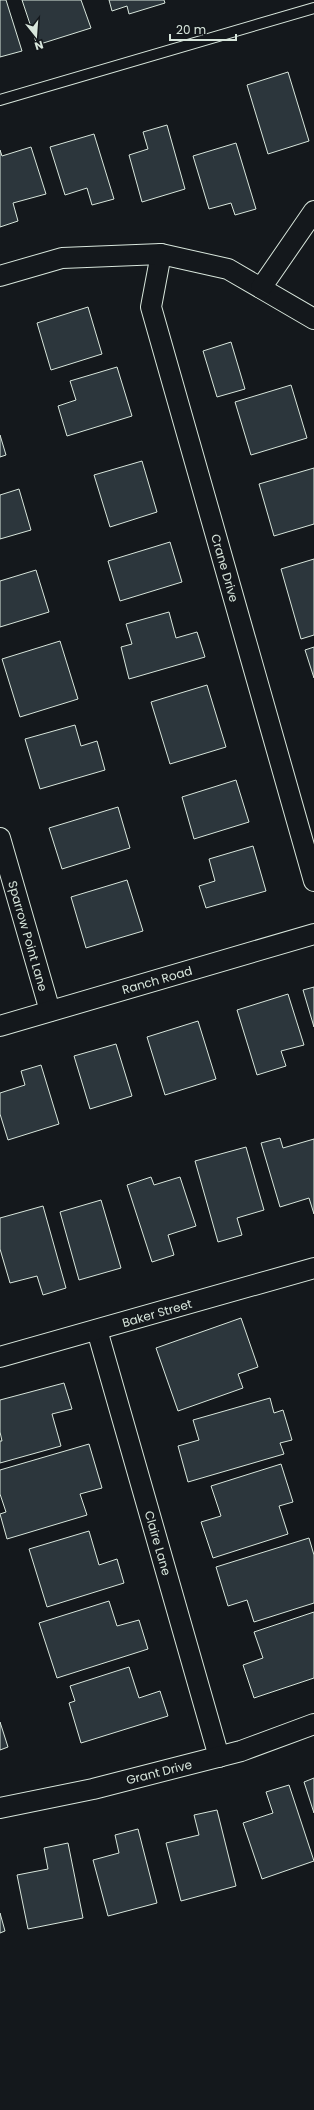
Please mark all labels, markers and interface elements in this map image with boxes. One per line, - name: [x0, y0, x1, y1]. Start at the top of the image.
- north arrow: [16, 16, 56, 56]
- scale bar: [170, 16, 236, 42]
- text: 20 m: [176, 21, 206, 38]
- text: N: [33, 37, 45, 54]
- street label: Crane Drive: [207, 532, 243, 604]
- street label: Sparrow Point Lane: [4, 879, 52, 993]
- street label: Ranch Road: [120, 962, 194, 998]
- street label: Baker Street: [120, 1295, 194, 1331]
- street label: Claire Lane: [141, 1509, 175, 1577]
- street label: Grant Drive: [124, 1756, 194, 1788]

